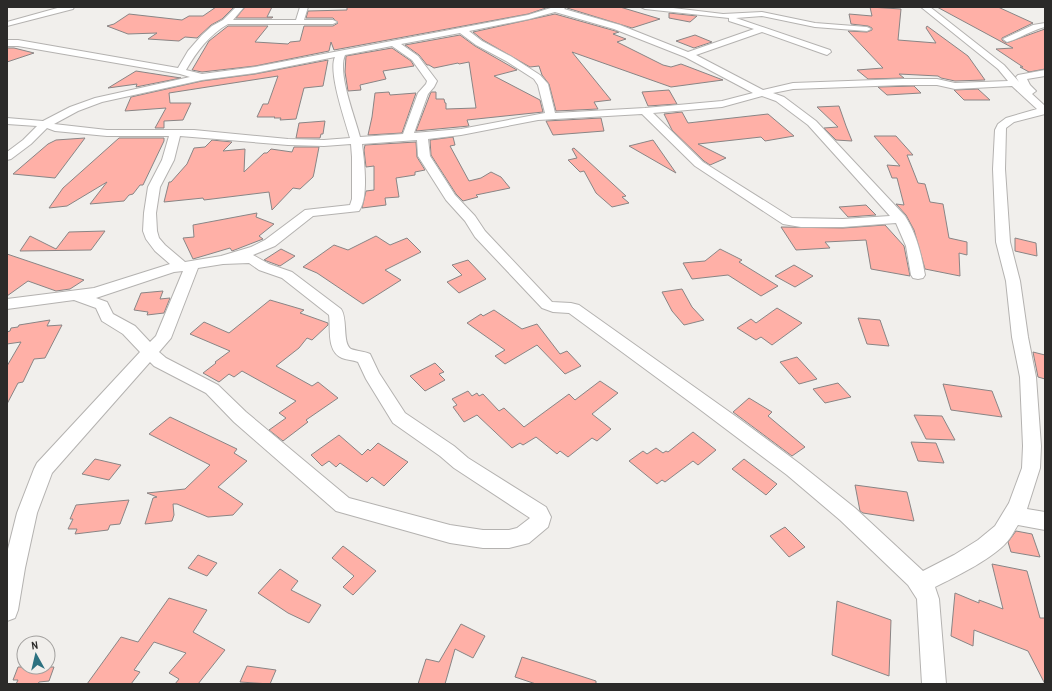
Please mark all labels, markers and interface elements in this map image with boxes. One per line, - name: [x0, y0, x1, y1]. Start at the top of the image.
- north arrow: [16, 635, 56, 675]
- text: N: [30, 638, 39, 652]

